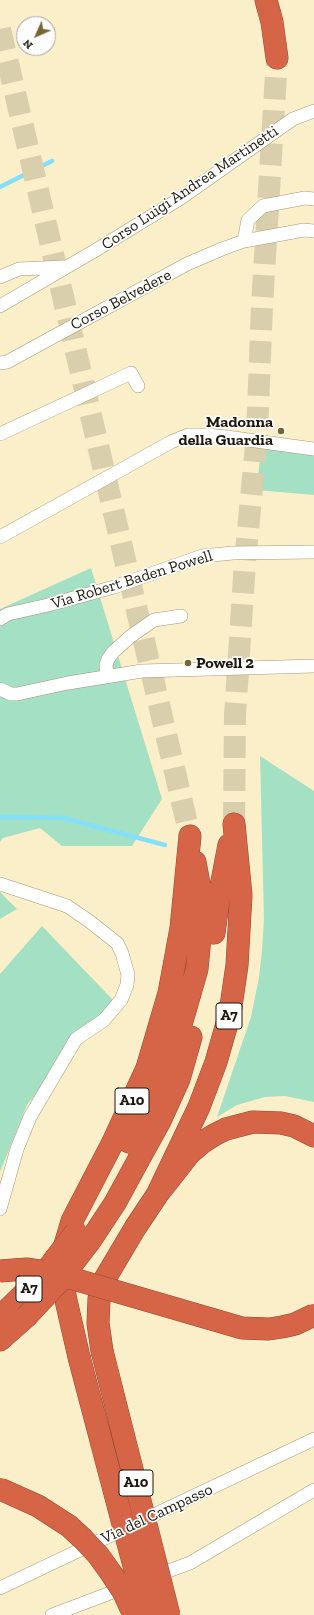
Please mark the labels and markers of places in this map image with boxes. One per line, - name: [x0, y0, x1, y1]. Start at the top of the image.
- place label: Madonna della Guardia: [179, 412, 273, 450]
- marker: Madonna della Guardia: [276, 426, 286, 436]
- place label: Powell 2: [196, 653, 254, 673]
- marker: Powell 2: [183, 658, 193, 668]

